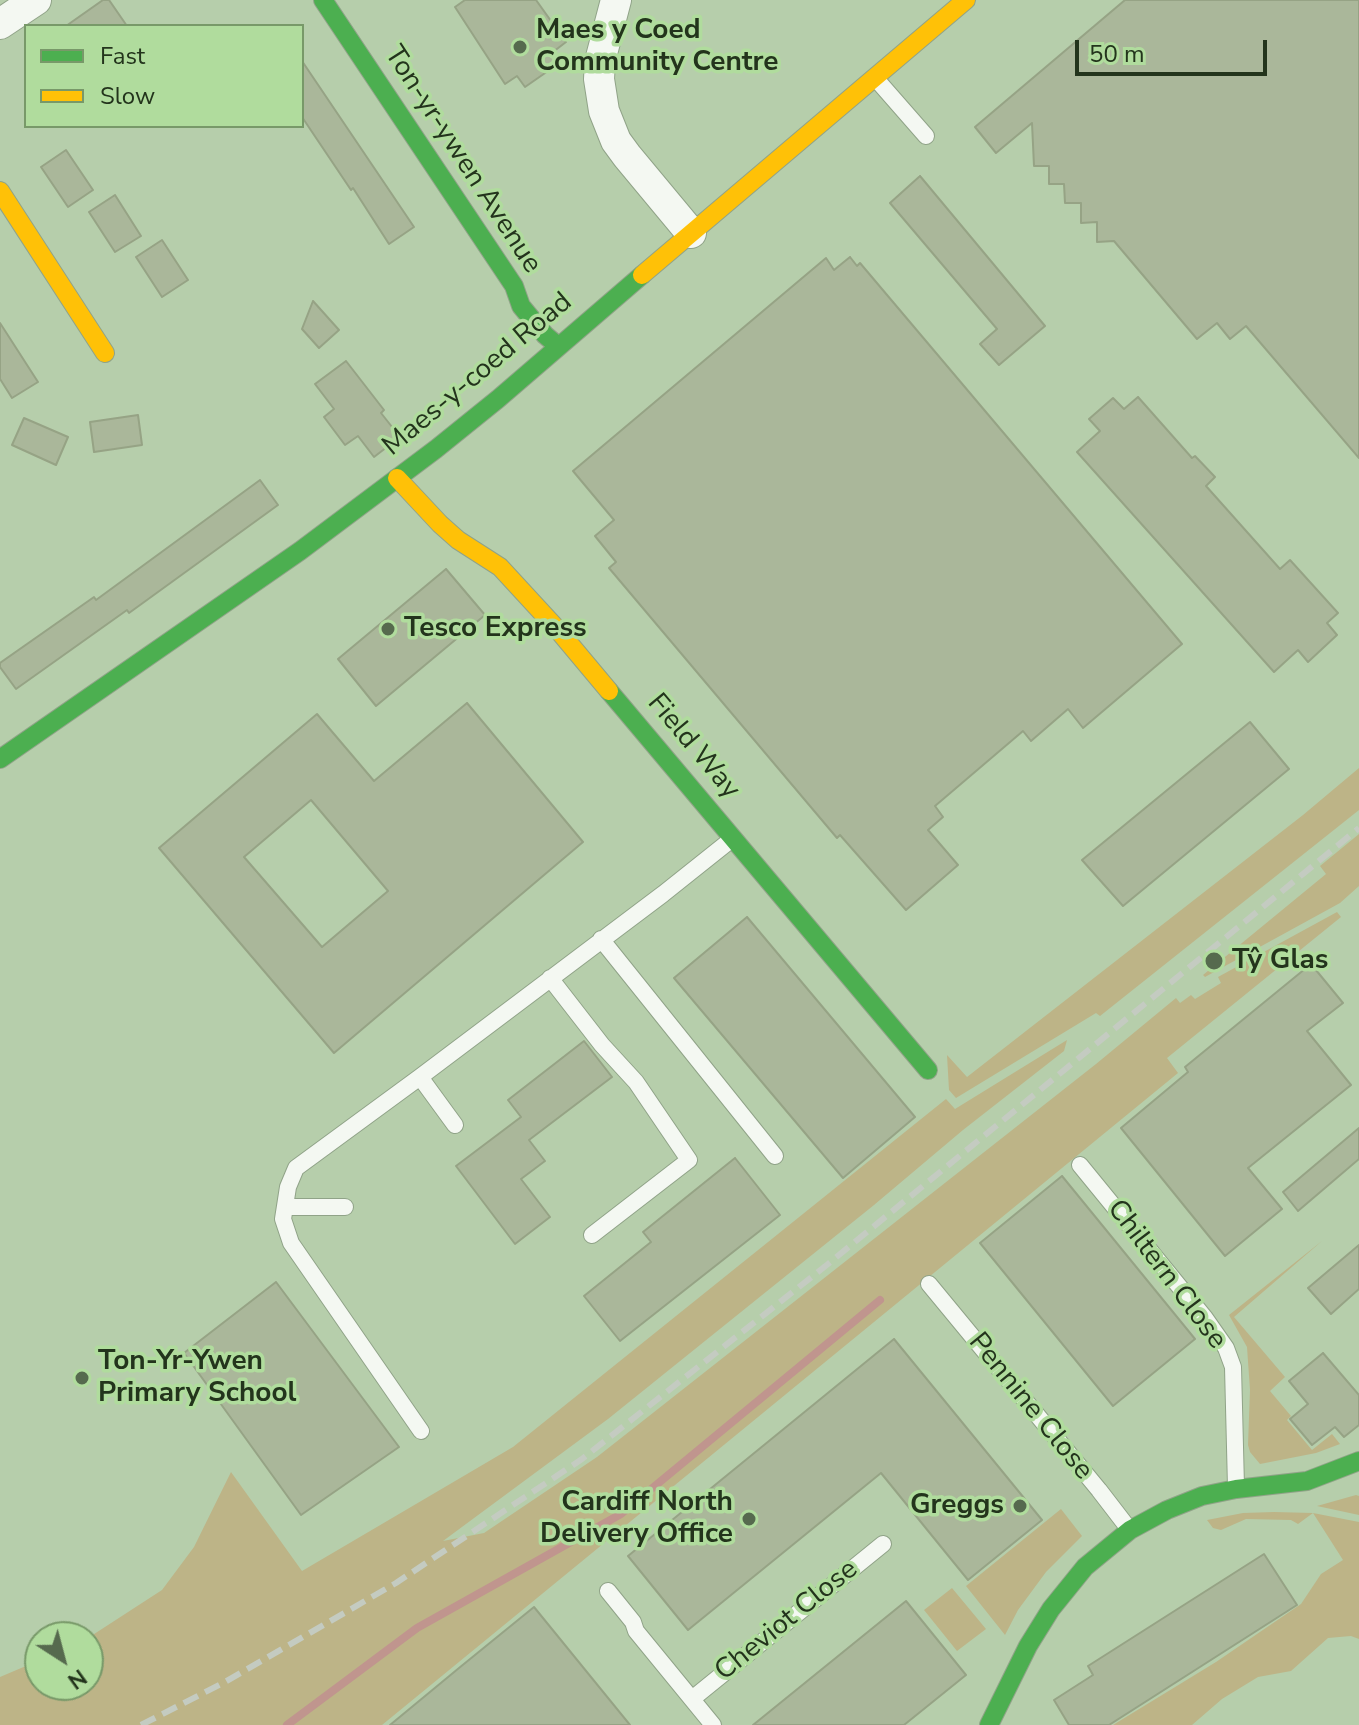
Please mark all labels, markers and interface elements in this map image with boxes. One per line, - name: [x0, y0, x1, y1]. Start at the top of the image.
- place label: Maes y Coed Community Centre: [536, 14, 779, 80]
- legend: [24, 24, 304, 128]
- scale bar: [1079, 24, 1271, 74]
- marker: Maes y Coed Community Centre: [511, 38, 529, 56]
- text: 50 m: [1089, 38, 1145, 70]
- text: Fast: [100, 40, 145, 72]
- street label: Ton-yr-ywen Avenue: [376, 40, 548, 280]
- text: Slow: [100, 80, 155, 112]
- street label: Maes-y-coed Road: [377, 286, 579, 464]
- place label: Tesco Express: [404, 612, 587, 646]
- marker: Tesco Express: [379, 620, 397, 638]
- street label: Field Way: [639, 688, 747, 806]
- place label: Tŷ Glas: [1232, 944, 1328, 978]
- marker: Tŷ Glas: [1203, 950, 1225, 972]
- street label: Chiltern Close: [1099, 1194, 1233, 1356]
- street label: Pennine Close: [961, 1327, 1099, 1487]
- place label: Ton-Yr-Ywen Primary School: [98, 1345, 297, 1411]
- marker: Ton-Yr-Ywen Primary School: [73, 1369, 91, 1387]
- place label: Cardiff North Delivery Office: [540, 1486, 733, 1552]
- place label: Greggs: [910, 1489, 1004, 1523]
- marker: Greggs: [1011, 1497, 1029, 1515]
- marker: Cardiff North Delivery Office: [740, 1510, 758, 1528]
- street label: Cheviot Close: [709, 1553, 865, 1689]
- north arrow: [24, 1621, 104, 1701]
- text: N: [61, 1662, 92, 1696]

